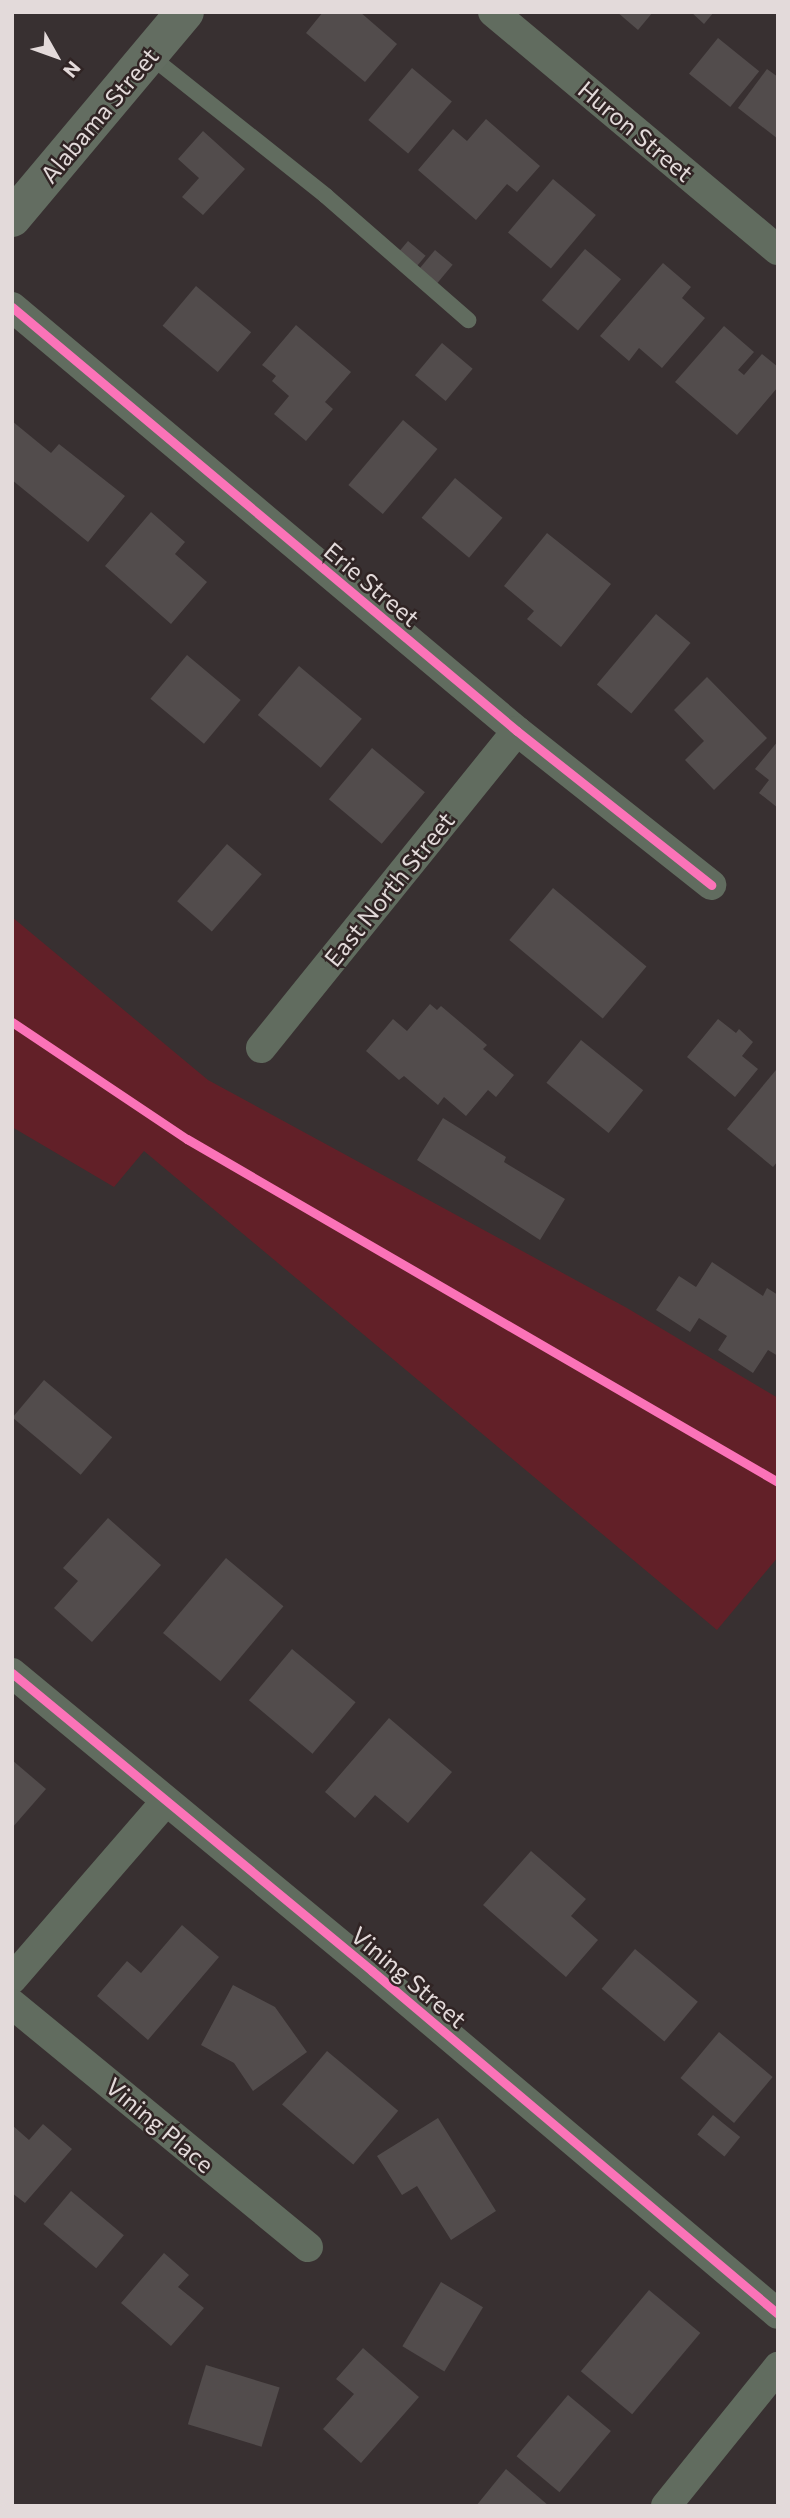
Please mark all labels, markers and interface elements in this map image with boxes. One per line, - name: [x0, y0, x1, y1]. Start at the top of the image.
- north arrow: [21, 21, 91, 91]
- street label: Alabama Street: [34, 41, 164, 189]
- text: N: [59, 57, 86, 83]
- street label: Huron Street: [573, 75, 699, 187]
- street label: Erie Street: [319, 536, 425, 632]
- street label: East North Street: [318, 806, 460, 972]
- street label: Vining Street: [345, 1920, 473, 2034]
- street label: Vining Place: [100, 2071, 220, 2179]

